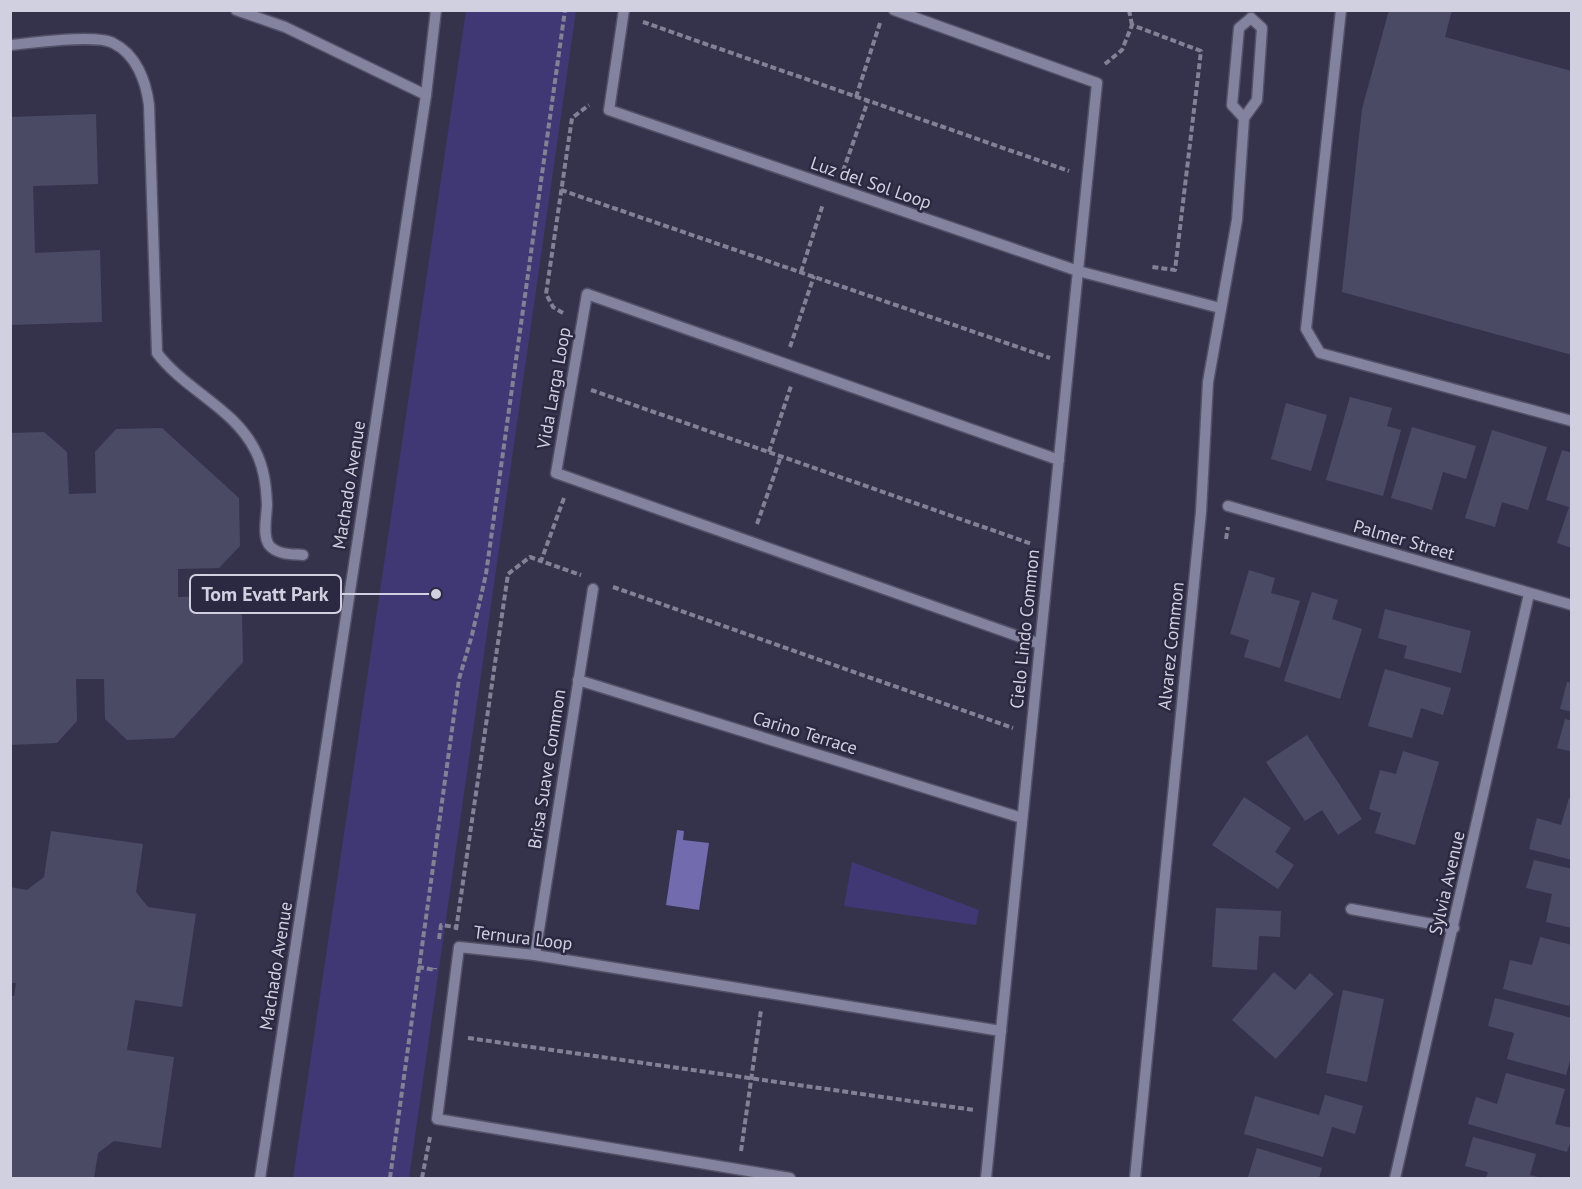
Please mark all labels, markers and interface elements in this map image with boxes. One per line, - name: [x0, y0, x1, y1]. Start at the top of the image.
- street label: Luz del Sol Loop: [808, 151, 935, 214]
- street label: Vida Larga Loop: [531, 325, 576, 452]
- street label: Machado Avenue: [327, 419, 370, 551]
- street label: Palmer Street: [1351, 514, 1457, 565]
- street label: Cielo Lindo Common: [1005, 548, 1044, 710]
- callout: Tom Evatt Park: [190, 575, 341, 613]
- text: Tom Evatt Park: [201, 581, 329, 607]
- street label: Alvarez Common: [1152, 581, 1189, 711]
- street label: Brisa Suave Common: [523, 687, 570, 850]
- street label: Carino Terrace: [750, 706, 860, 759]
- street label: Sylvia Avenue: [1423, 829, 1470, 937]
- street label: Machado Avenue: [254, 900, 297, 1032]
- street label: Ternura Loop: [472, 920, 574, 955]

